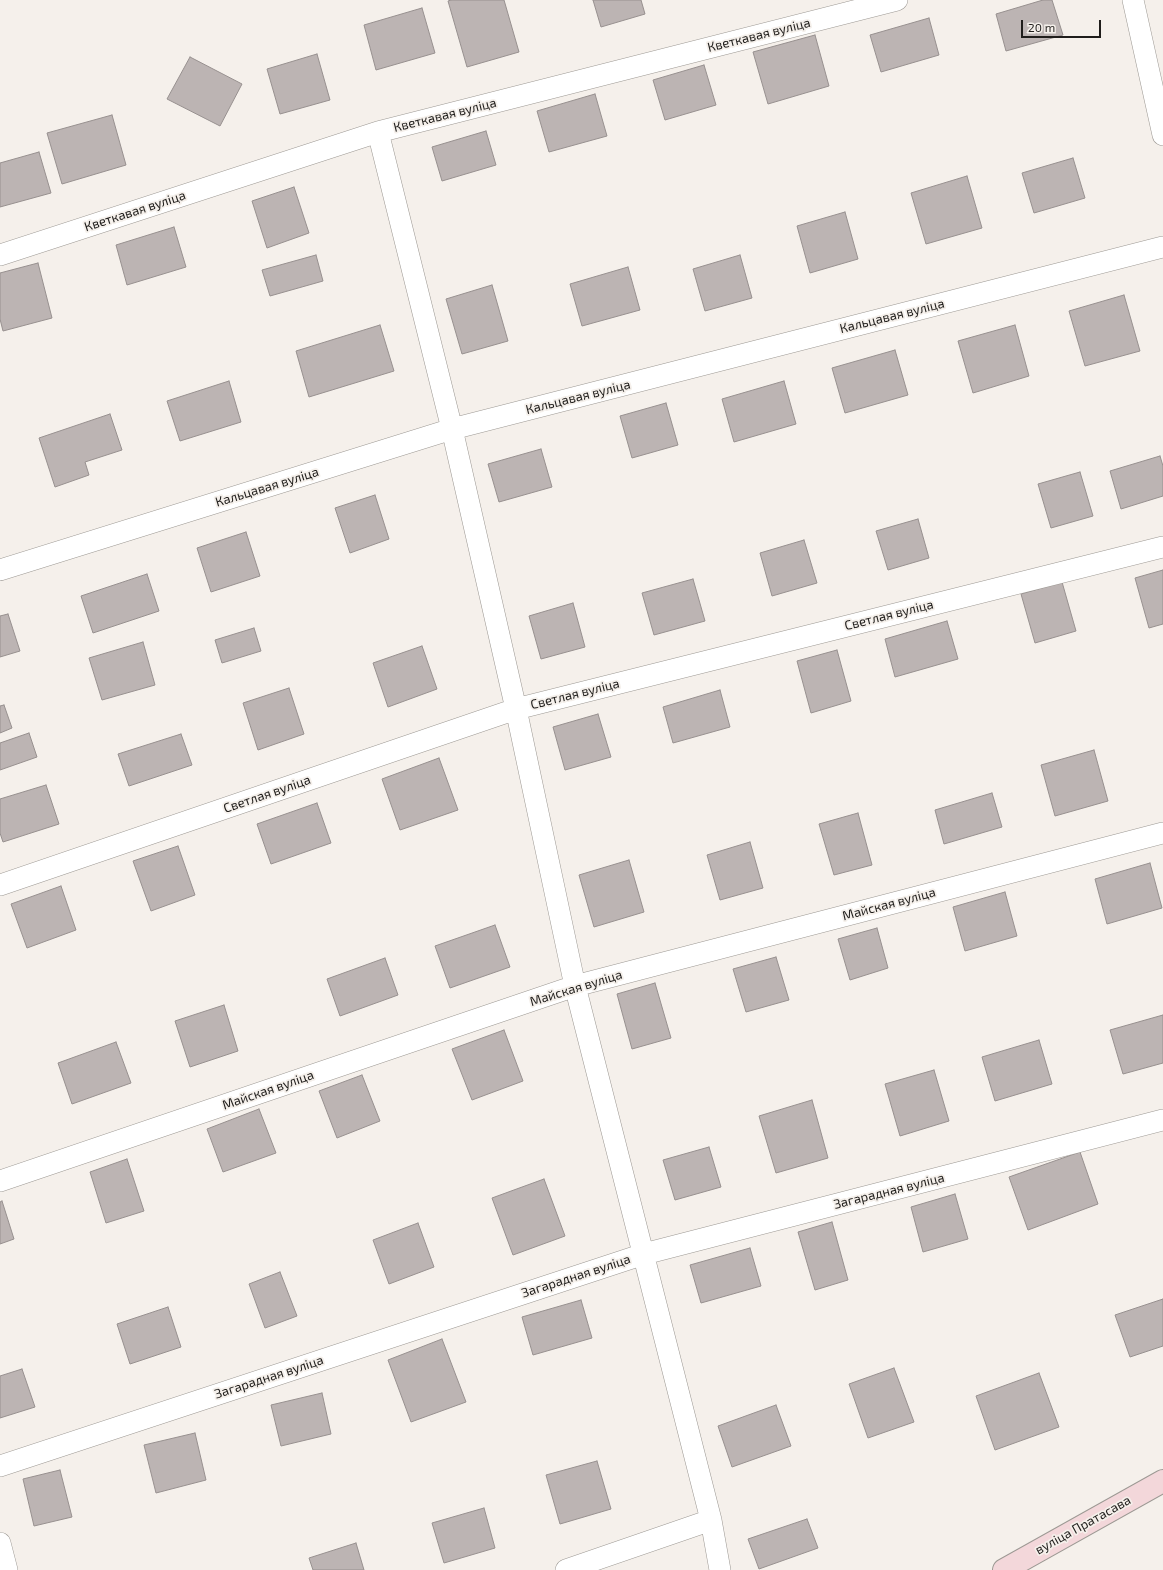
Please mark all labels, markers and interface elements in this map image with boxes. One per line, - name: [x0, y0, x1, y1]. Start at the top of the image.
- scale bar: [1023, 12, 1103, 38]
- street label: Кветкавая вуліца: [706, 15, 812, 55]
- text: 20 m: [1028, 20, 1055, 34]
- street label: Кветкавая вуліца: [392, 95, 498, 135]
- street label: Кветкавая вуліца: [82, 187, 188, 235]
- street label: Кальцавая вуліца: [838, 295, 946, 337]
- street label: Кальцавая вуліца: [524, 376, 632, 418]
- street label: Кальцавая вуліца: [213, 464, 321, 510]
- street label: Светлая вуліца: [843, 596, 935, 634]
- street label: Светлая вуліца: [529, 675, 621, 713]
- street label: Светлая вуліца: [221, 772, 313, 816]
- street label: Майская вуліца: [841, 884, 937, 924]
- street label: Майская вуліца: [528, 967, 624, 1009]
- street label: Майская вуліца: [220, 1067, 316, 1113]
- street label: Загарадная вуліца: [832, 1170, 946, 1212]
- street label: Загарадная вуліца: [520, 1251, 632, 1301]
- street label: Загарадная вуліца: [213, 1352, 325, 1402]
- street label: вуліца Пратасава: [1032, 1492, 1134, 1558]

